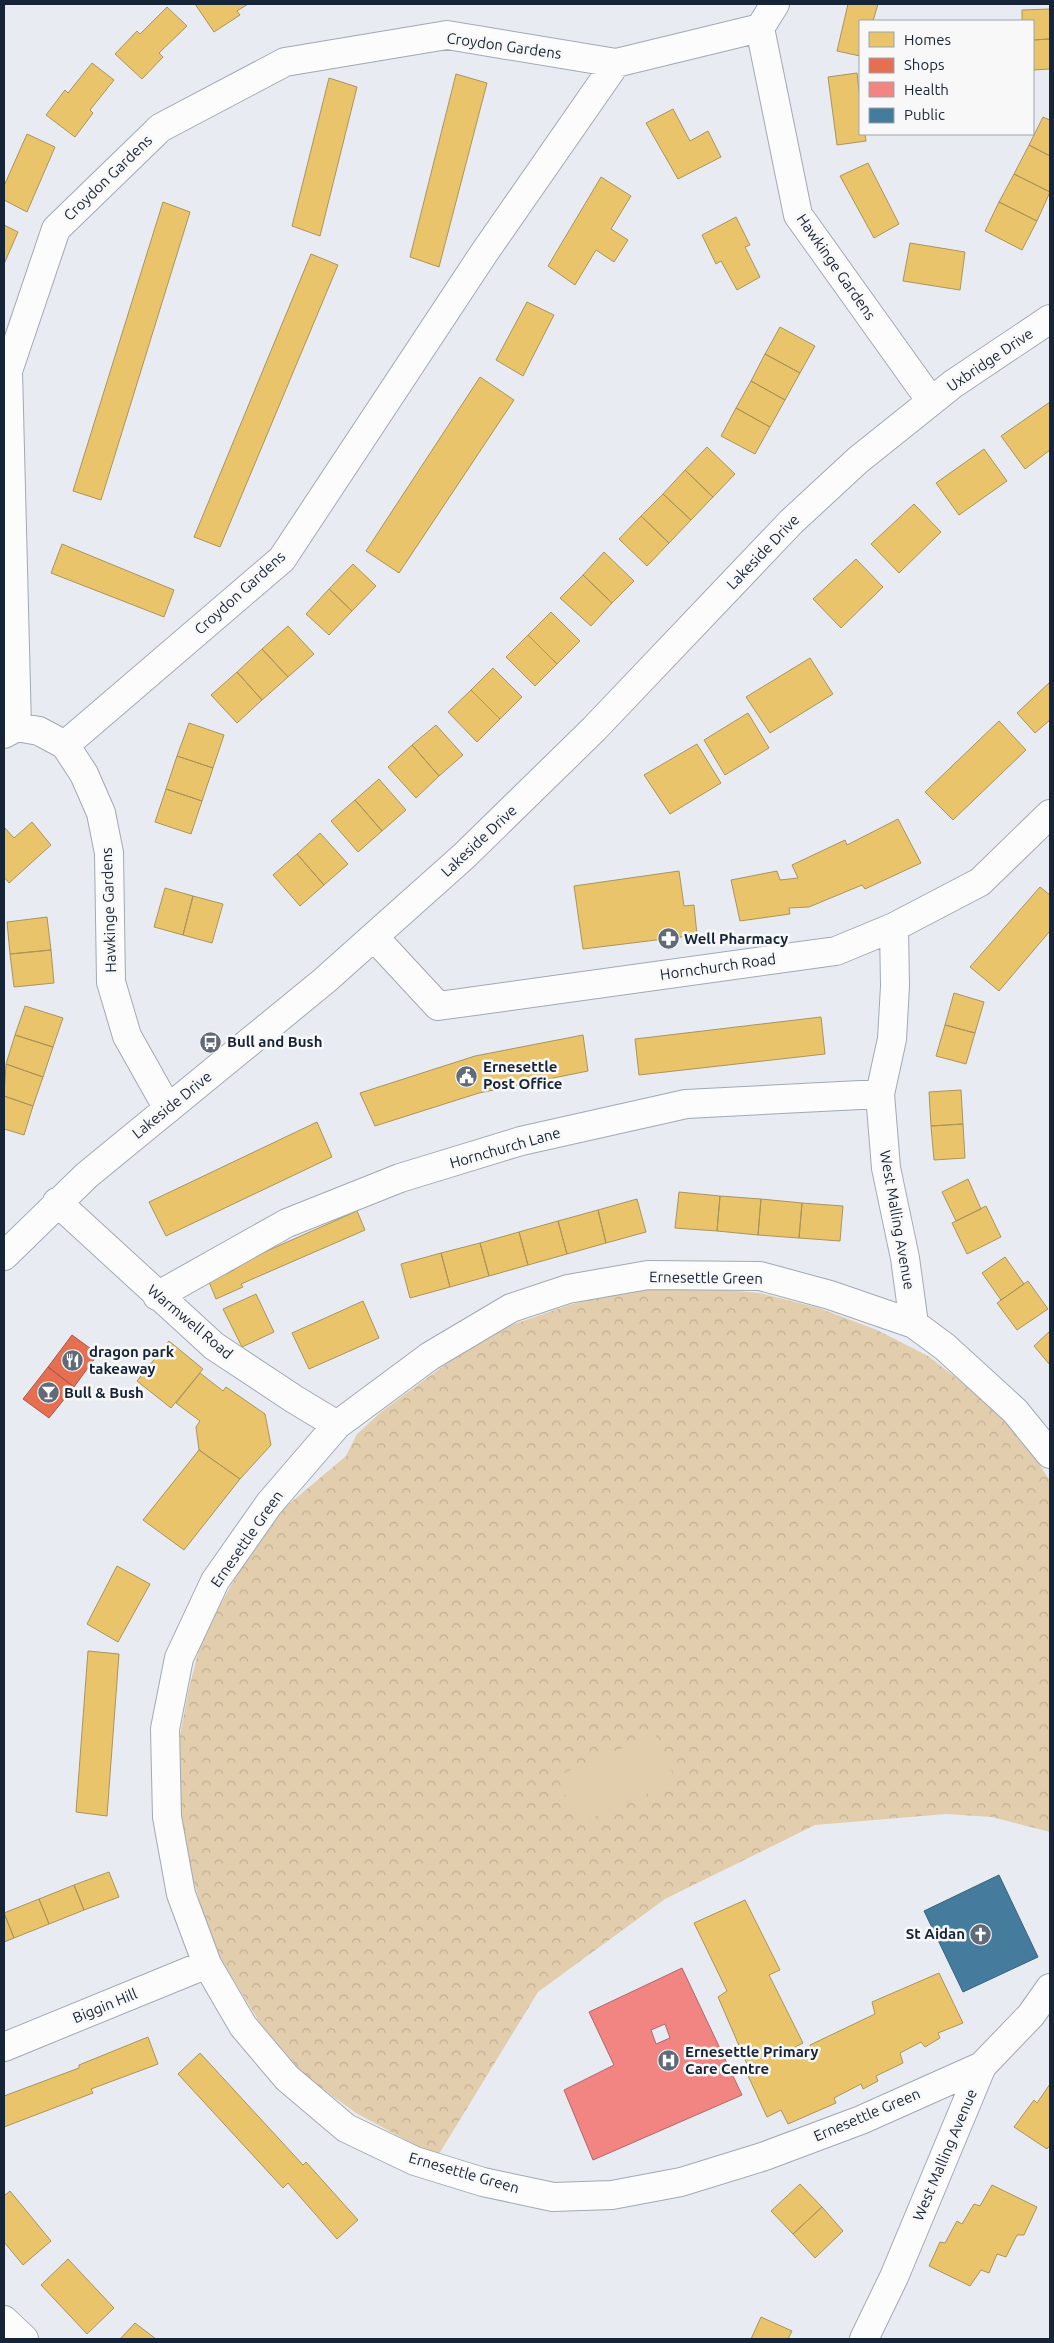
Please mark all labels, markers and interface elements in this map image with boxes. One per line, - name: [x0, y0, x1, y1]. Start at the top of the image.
- legend: [859, 20, 1034, 135]
- street label: Croydon Gardens: [446, 29, 563, 62]
- text: Homes: [904, 31, 951, 48]
- text: Shops: [904, 56, 945, 73]
- text: Health: [904, 81, 949, 98]
- text: Public: [904, 106, 945, 123]
- street label: Croydon Gardens: [60, 131, 155, 224]
- street label: Hawkinge Gardens: [793, 210, 879, 323]
- street label: Uxbridge Drive: [943, 324, 1036, 395]
- street label: Lakeside Drive: [723, 511, 802, 592]
- street label: Croydon Gardens: [191, 548, 288, 638]
- street label: Lakeside Drive: [437, 801, 520, 880]
- street label: Hawkinge Gardens: [98, 847, 119, 973]
- pharmacy icon: Well Pharmacy: [656, 927, 680, 951]
- place label: Well Pharmacy: [684, 930, 788, 947]
- street label: Hornchurch Road: [659, 950, 777, 983]
- bus stop icon: Bull and Bush: [199, 1030, 223, 1054]
- place label: Bull and Bush: [227, 1033, 322, 1050]
- place label: Ernesettle Post Office: [483, 1058, 562, 1092]
- public building icon: Ernesettle Post Office: [455, 1064, 479, 1088]
- street label: Lakeside Drive: [129, 1067, 215, 1142]
- street label: Hornchurch Lane: [448, 1124, 562, 1171]
- street label: West Malling Avenue: [877, 1149, 918, 1291]
- street label: Ernesettle Green: [649, 1268, 763, 1287]
- street label: Warmwell Road: [144, 1281, 236, 1362]
- place label: dragon park takeaway: [89, 1343, 175, 1377]
- restaurant icon: dragon park takeaway: [61, 1349, 85, 1373]
- bar icon: Bull & Bush: [36, 1381, 60, 1405]
- place label: Bull & Bush: [64, 1384, 144, 1401]
- street label: Ernesettle Green: [207, 1487, 286, 1590]
- church icon: St Aidan: [969, 1922, 993, 1946]
- place label: St Aidan: [906, 1925, 965, 1942]
- street label: Biggin Hill: [70, 1985, 140, 2026]
- place label: Ernesettle Primary Care Centre: [685, 2043, 818, 2077]
- hospital icon: Ernesettle Primary Care Centre: [657, 2049, 681, 2073]
- street label: Ernesettle Green: [811, 2084, 923, 2145]
- street label: West Malling Avenue: [909, 2087, 980, 2223]
- street label: Ernesettle Green: [407, 2149, 521, 2196]

